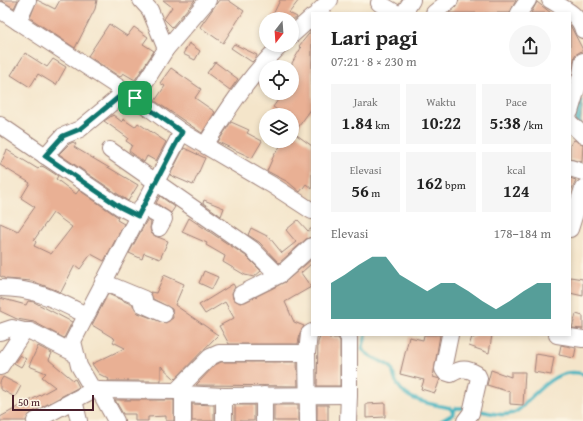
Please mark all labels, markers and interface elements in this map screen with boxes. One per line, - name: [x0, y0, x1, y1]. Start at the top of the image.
- north arrow: [259, 12, 299, 52]
- map controls: [259, 12, 299, 148]
- text: Lari pagi: [331, 21, 418, 53]
- button: share: [509, 25, 551, 67]
- text: 07:21 · 8 × 230 m: [331, 52, 417, 71]
- button: locate: [259, 60, 299, 100]
- pin: [118, 81, 152, 115]
- icon: arrive: [124, 87, 146, 109]
- text: Jarak: [354, 94, 378, 110]
- text: Waktu: [426, 94, 456, 110]
- text: Pace: [506, 94, 527, 110]
- button: layers: [259, 108, 299, 148]
- text: 1.84: [342, 110, 373, 135]
- text: 10:22: [421, 110, 461, 135]
- text: 5:38: [490, 110, 521, 135]
- text: km: [373, 117, 390, 133]
- text: /km: [521, 117, 543, 133]
- text: Elevasi: [350, 162, 382, 178]
- text: kcal: [507, 162, 526, 178]
- text: 162: [416, 170, 443, 195]
- text: bpm: [443, 177, 466, 193]
- text: 56: [351, 178, 369, 203]
- text: 124: [503, 178, 530, 203]
- text: m: [369, 185, 380, 201]
- text: Elevasi: [331, 224, 369, 243]
- text: 178–184 m: [494, 224, 551, 243]
- scale bar: [12, 393, 94, 412]
- text: 50 m: [18, 394, 40, 410]

